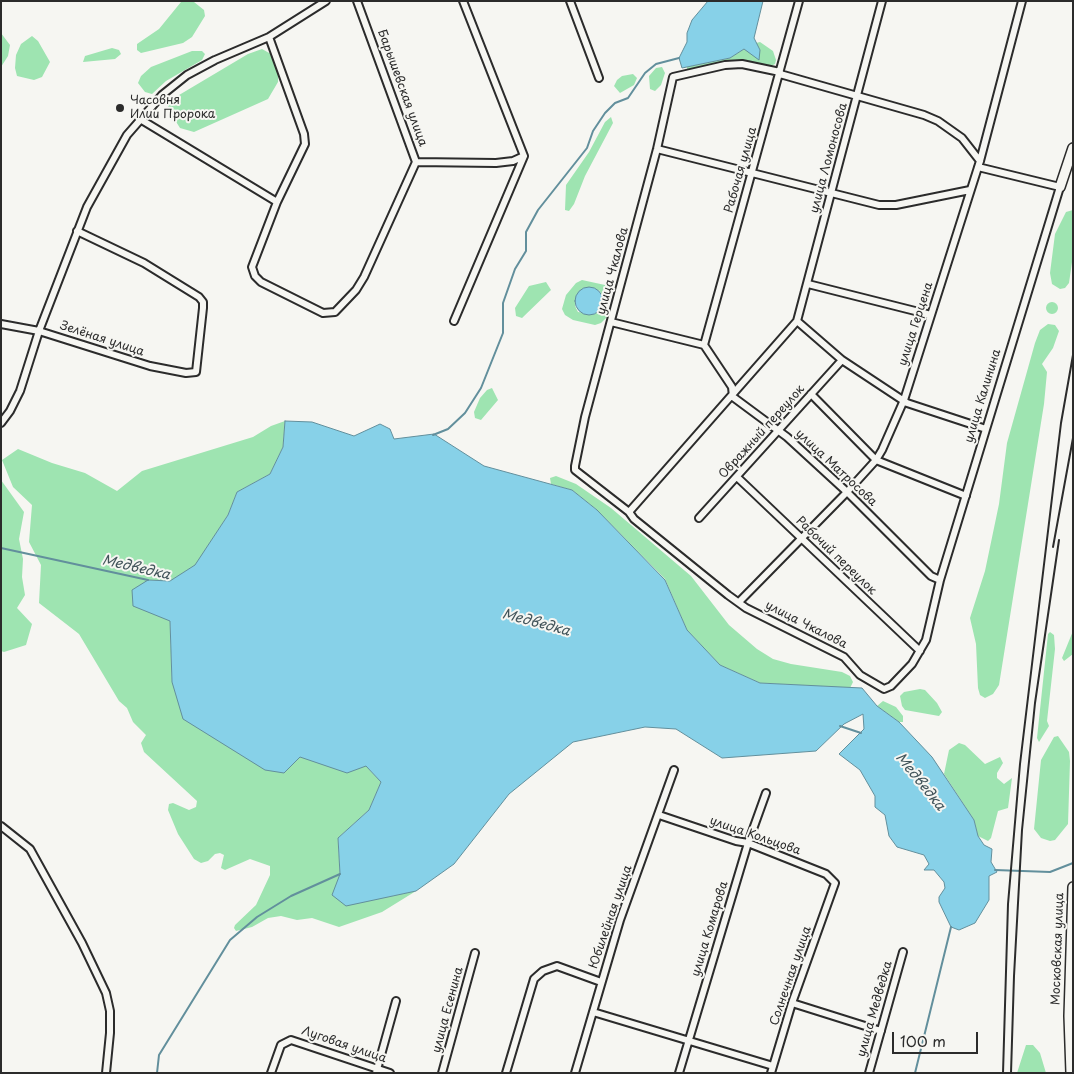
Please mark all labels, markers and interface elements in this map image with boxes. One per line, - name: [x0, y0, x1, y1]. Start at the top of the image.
- street label: Барышевская улица: [374, 28, 430, 148]
- place label: Часовня Илии Пророка: [130, 94, 215, 122]
- street label: улица Ломоносова: [807, 101, 851, 215]
- marker: Часовня Илии Пророка: [114, 102, 126, 114]
- street label: Рабочая улица: [722, 125, 760, 215]
- street label: улица Чкалова: [594, 226, 632, 316]
- street label: улица Герцена: [896, 280, 936, 368]
- street label: Зелёная улица: [58, 319, 146, 359]
- street label: улица Калинина: [962, 347, 1004, 445]
- street label: Овражный переулок: [716, 382, 808, 482]
- street label: улица Матросова: [792, 427, 880, 509]
- street label: Рабочий переулок: [793, 514, 879, 598]
- water label: Медведка: [100, 552, 172, 584]
- street label: улица Чкалова: [763, 598, 849, 652]
- water label: Медведка: [500, 606, 572, 640]
- water label: Медведка: [892, 750, 948, 814]
- street label: улица Кольцова: [708, 814, 802, 858]
- street label: Юбилейная улица: [587, 864, 635, 970]
- street label: улица Комарова: [689, 880, 731, 978]
- street label: Московская улица: [1049, 893, 1067, 1005]
- street label: Солнечная улица: [767, 924, 815, 1028]
- street label: улица Медведка: [854, 959, 896, 1059]
- street label: улица Есенина: [430, 965, 466, 1055]
- scale bar: [894, 1022, 980, 1054]
- street label: Луговая улица: [300, 1024, 388, 1066]
- text: 100 m: [900, 1029, 946, 1052]

